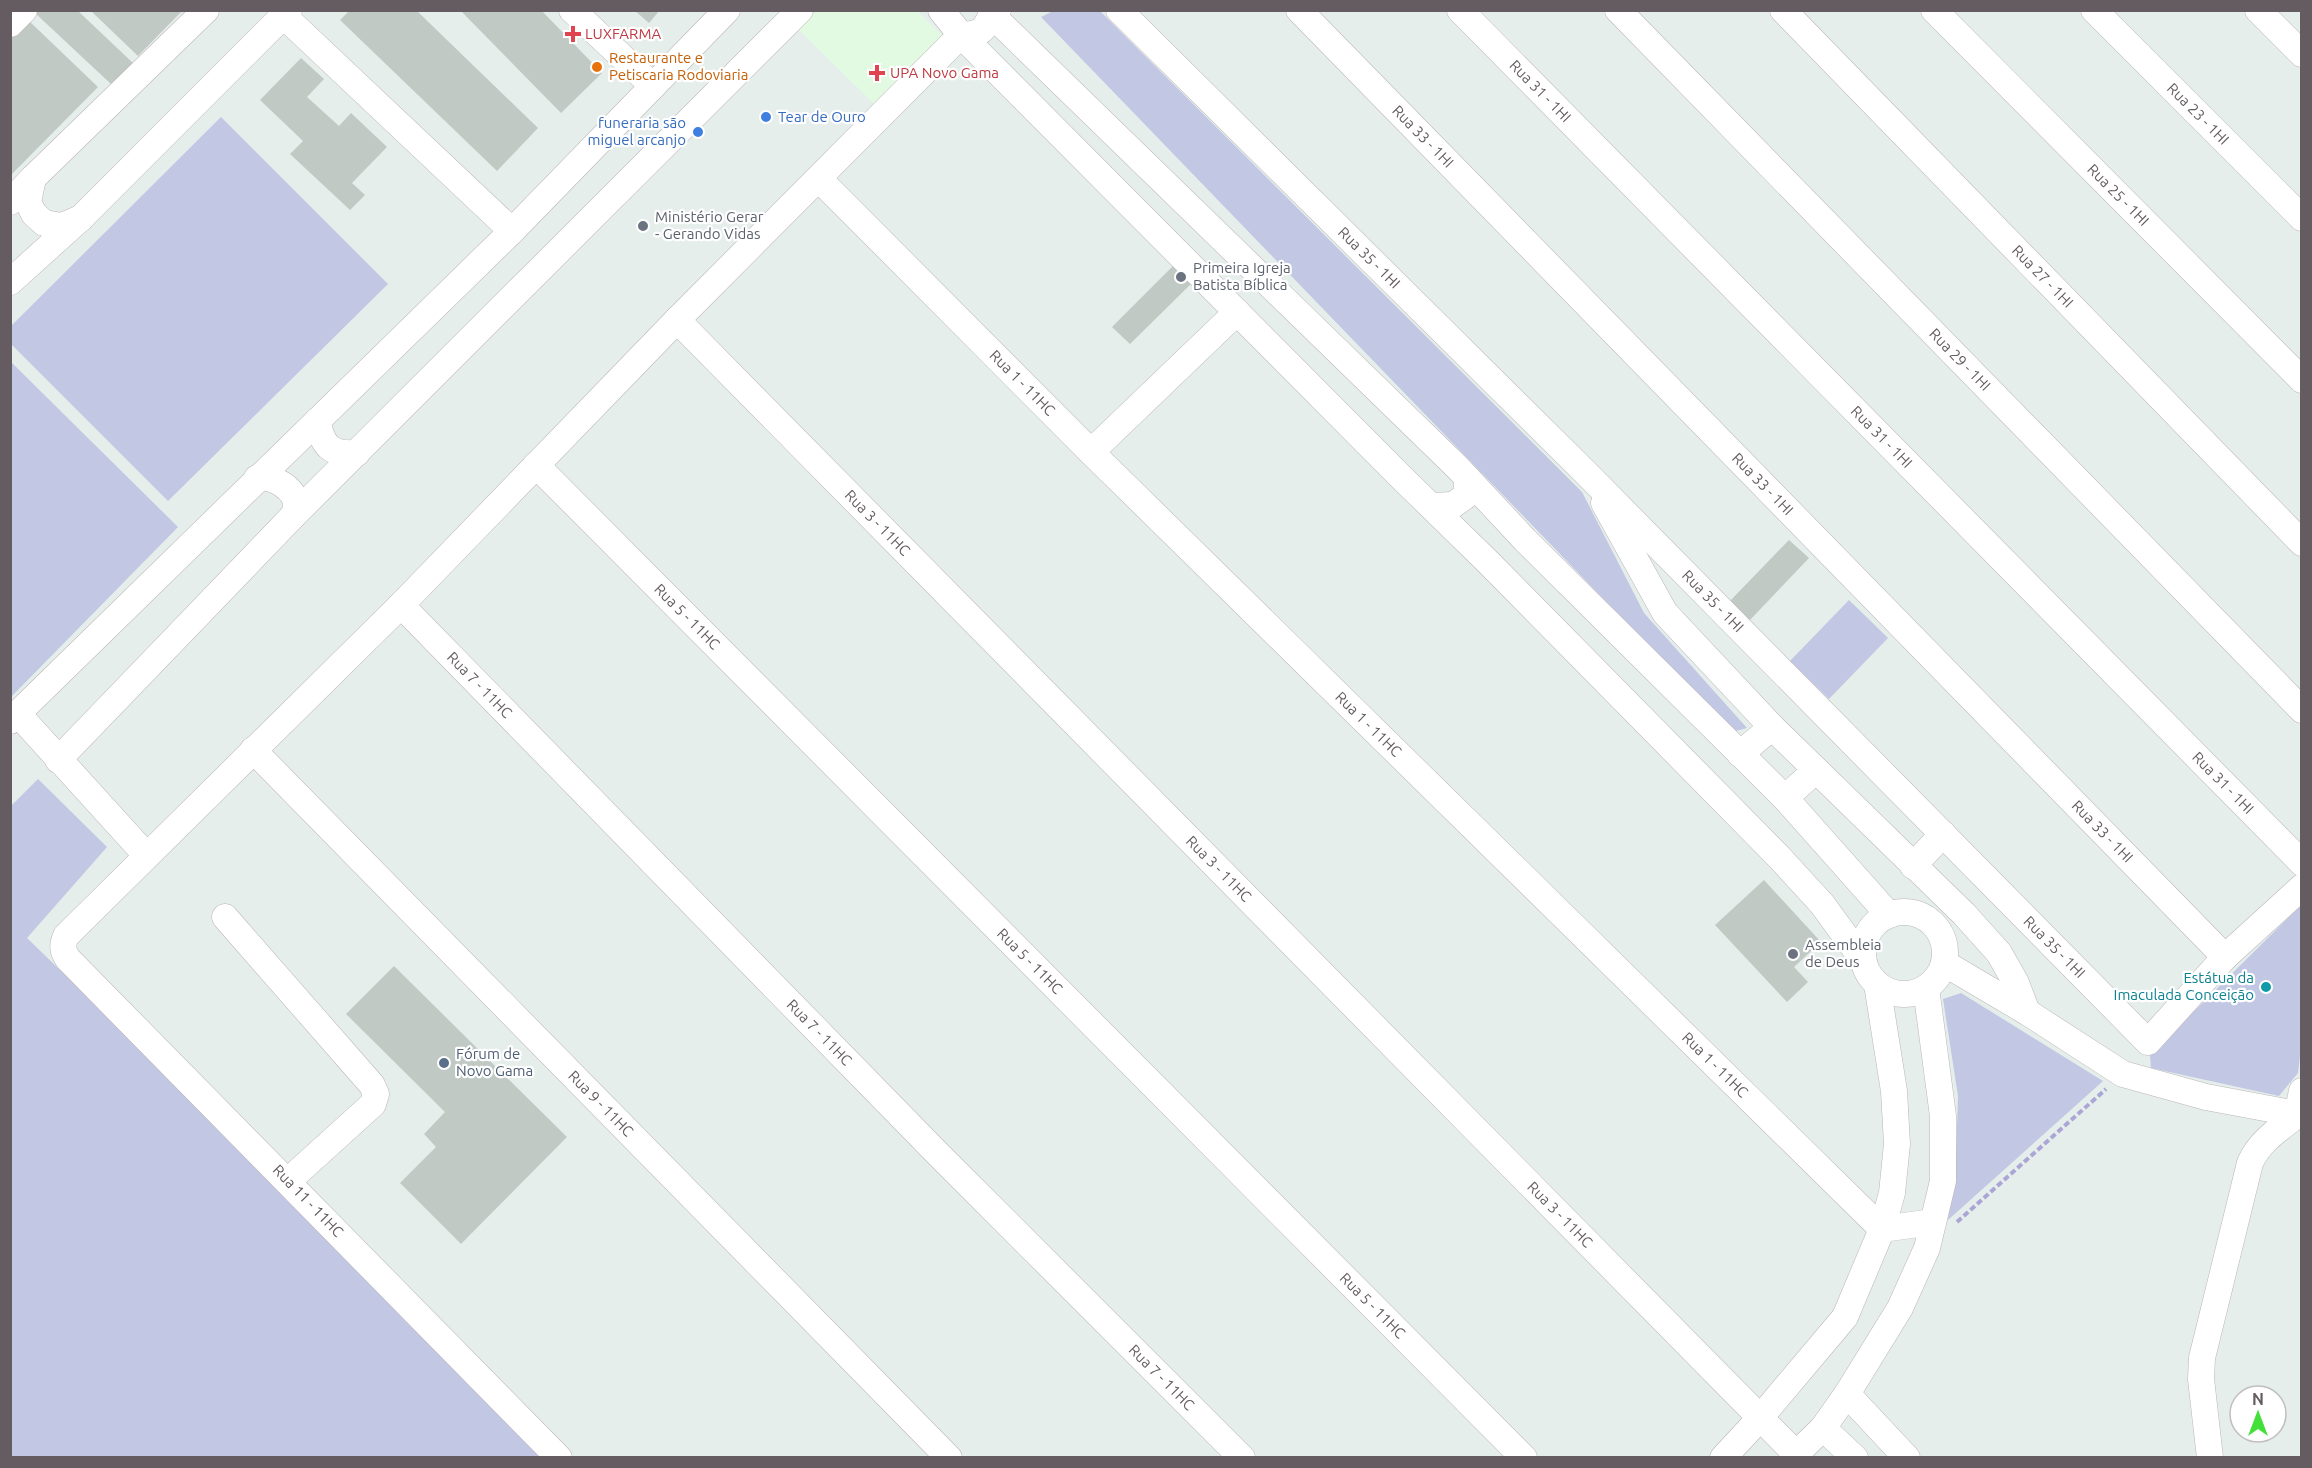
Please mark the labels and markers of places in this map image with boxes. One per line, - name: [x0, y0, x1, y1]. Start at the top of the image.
- place label: LUXFARMA: [585, 25, 662, 42]
- marker: LUXFARMA: [566, 27, 580, 41]
- place label: Restaurante e Petiscaria Rodoviaria: [609, 49, 748, 83]
- marker: Restaurante e Petiscaria Rodoviaria: [590, 60, 604, 74]
- marker: UPA Novo Gama: [868, 64, 886, 82]
- place label: UPA Novo Gama: [890, 64, 999, 81]
- place label: Tear de Ouro: [778, 108, 866, 125]
- marker: Tear de Ouro: [759, 110, 773, 124]
- place label: funeraria são miguel arcanjo: [588, 114, 686, 148]
- marker: funeraria são miguel arcanjo: [691, 125, 705, 139]
- place label: Ministério Gerar - Gerando Vidas: [655, 208, 764, 242]
- marker: Ministério Gerar - Gerando Vidas: [636, 219, 650, 233]
- place label: Primeira Igreja Batista Bíblica: [1193, 259, 1291, 293]
- marker: Primeira Igreja Batista Bíblica: [1174, 270, 1188, 284]
- place label: Assembleia de Deus: [1805, 936, 1882, 970]
- marker: Assembleia de Deus: [1786, 947, 1800, 961]
- place label: Estátua da Imaculada Conceição: [2114, 969, 2254, 1003]
- marker: Estátua da Imaculada Conceição: [2259, 980, 2273, 994]
- place label: Fórum de Novo Gama: [456, 1045, 533, 1079]
- marker: Fórum de Novo Gama: [437, 1056, 451, 1070]

